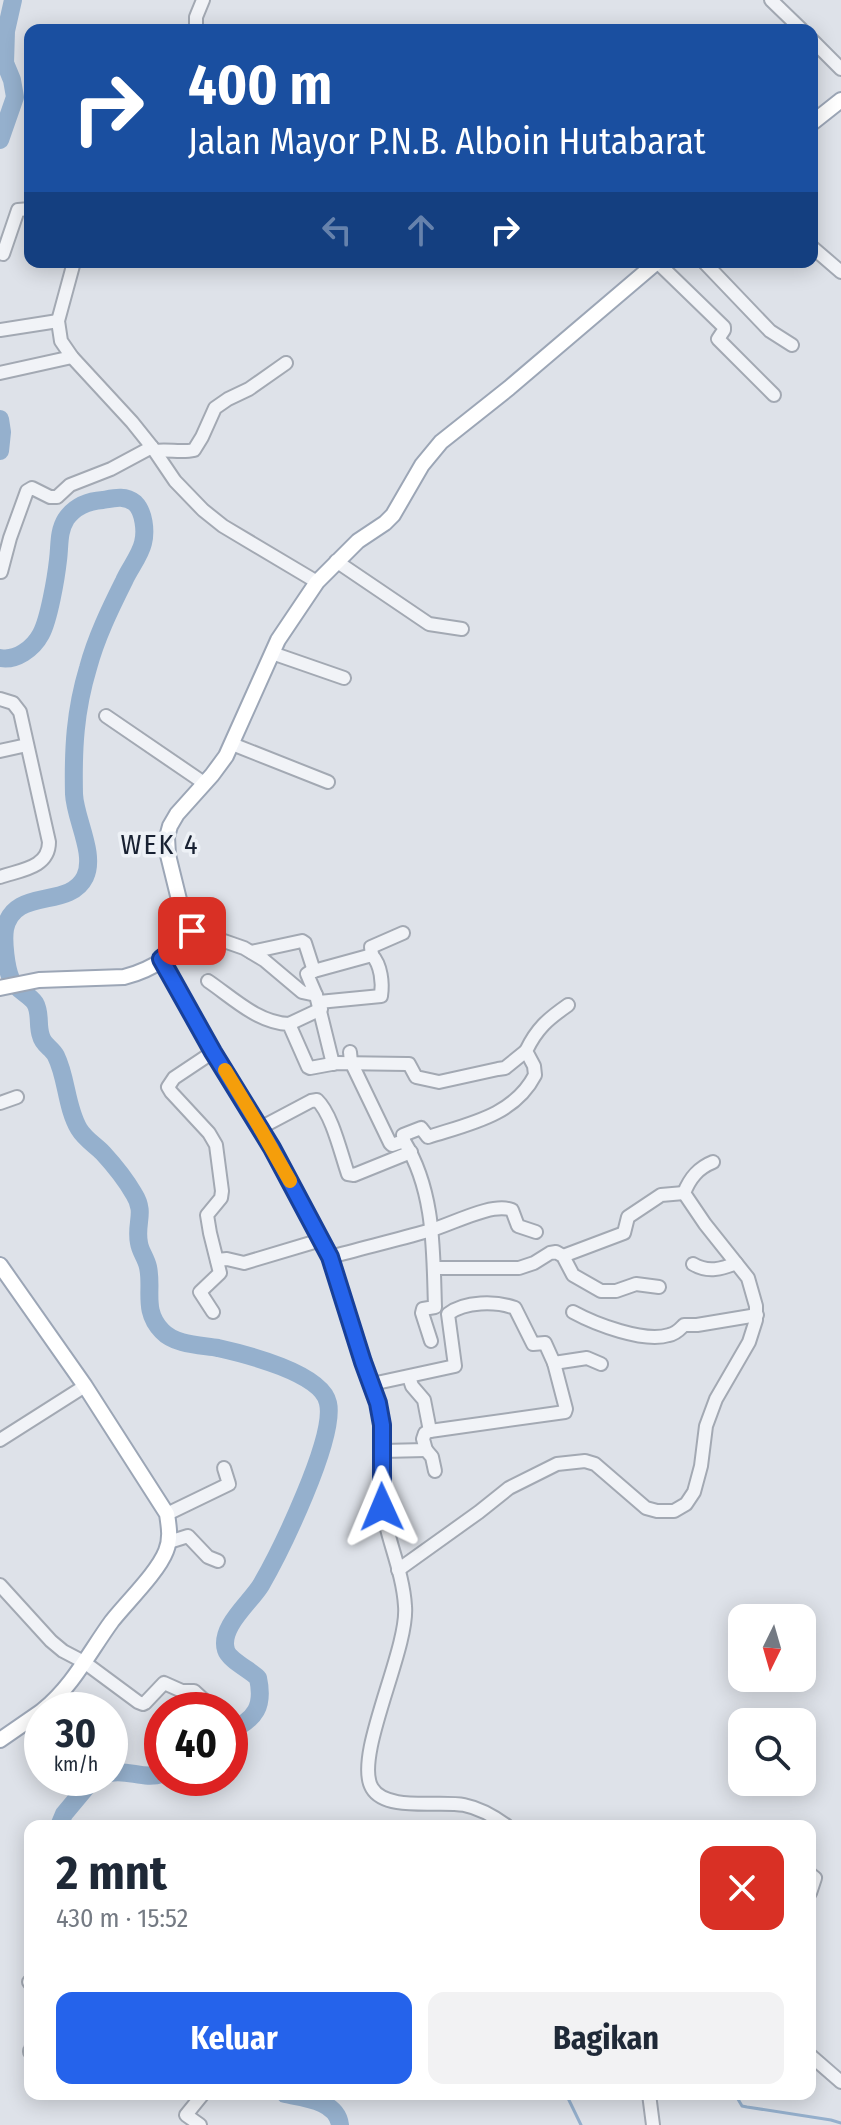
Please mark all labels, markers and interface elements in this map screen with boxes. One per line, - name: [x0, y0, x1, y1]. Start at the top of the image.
- text: 400 m: [188, 52, 332, 119]
- icon: right: [56, 56, 160, 160]
- text: Jalan Mayor P.N.B. Alboin Hutabarat: [188, 120, 706, 164]
- icon: left: [315, 208, 359, 252]
- icon: ahead: [399, 208, 443, 252]
- icon: right: [483, 208, 527, 252]
- district label: WEK 4: [120, 828, 200, 861]
- pin: [158, 897, 226, 965]
- icon: arrive: [170, 909, 214, 953]
- position arrow: [340, 1465, 424, 1549]
- north arrow: [728, 1604, 816, 1692]
- map controls: [728, 1604, 816, 1796]
- speed limit sign: 40: [144, 1692, 248, 1796]
- button: search: [728, 1708, 816, 1796]
- text: 30: [56, 1710, 96, 1758]
- text: km/h: [54, 1752, 98, 1776]
- text: 2 mnt: [56, 1844, 167, 1902]
- button: close: [700, 1846, 784, 1930]
- text: 430 m · 15:52: [56, 1903, 188, 1934]
- button: Keluar: [56, 1992, 412, 2084]
- button: Bagikan: [428, 1992, 784, 2084]

